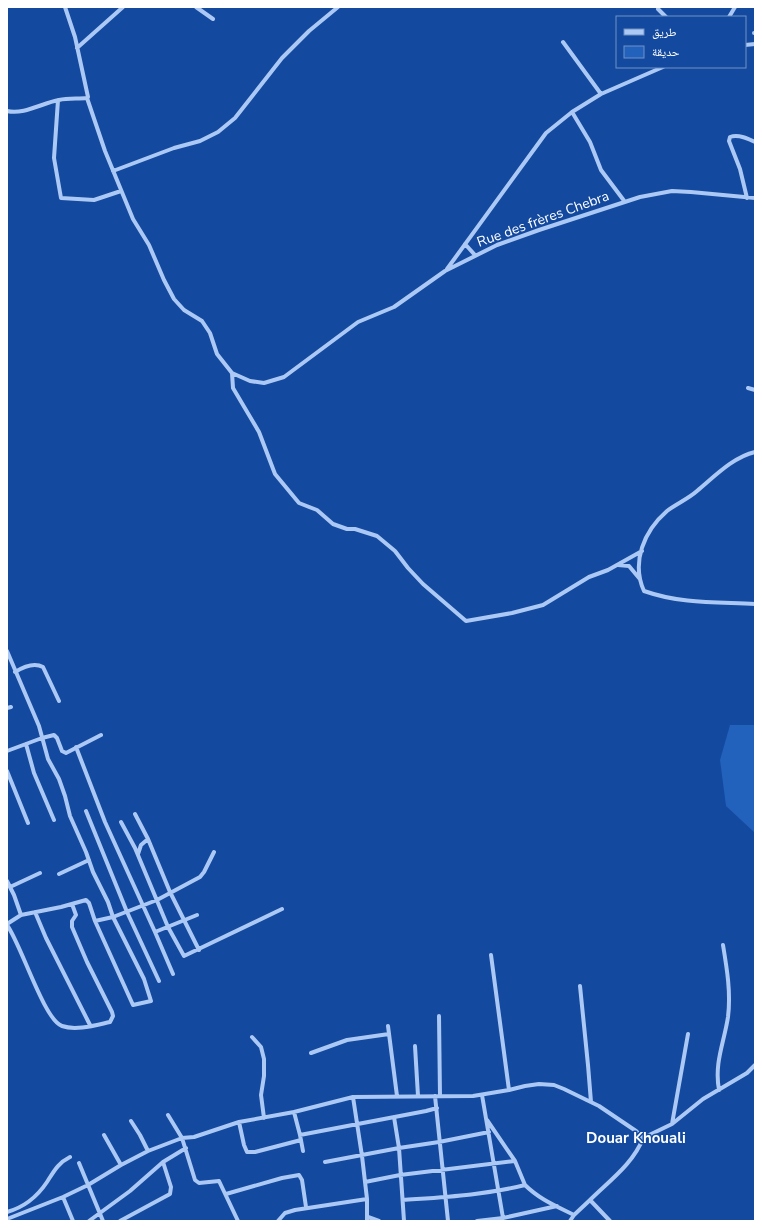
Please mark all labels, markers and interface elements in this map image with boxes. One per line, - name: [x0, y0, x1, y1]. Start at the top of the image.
- legend: [616, 16, 746, 68]
- text: طريق: [652, 24, 677, 40]
- text: حديقة: [652, 44, 680, 60]
- street label: Rue des frères Chebra: [474, 186, 612, 252]
- district label: Douar Khouali: [586, 1128, 686, 1148]

